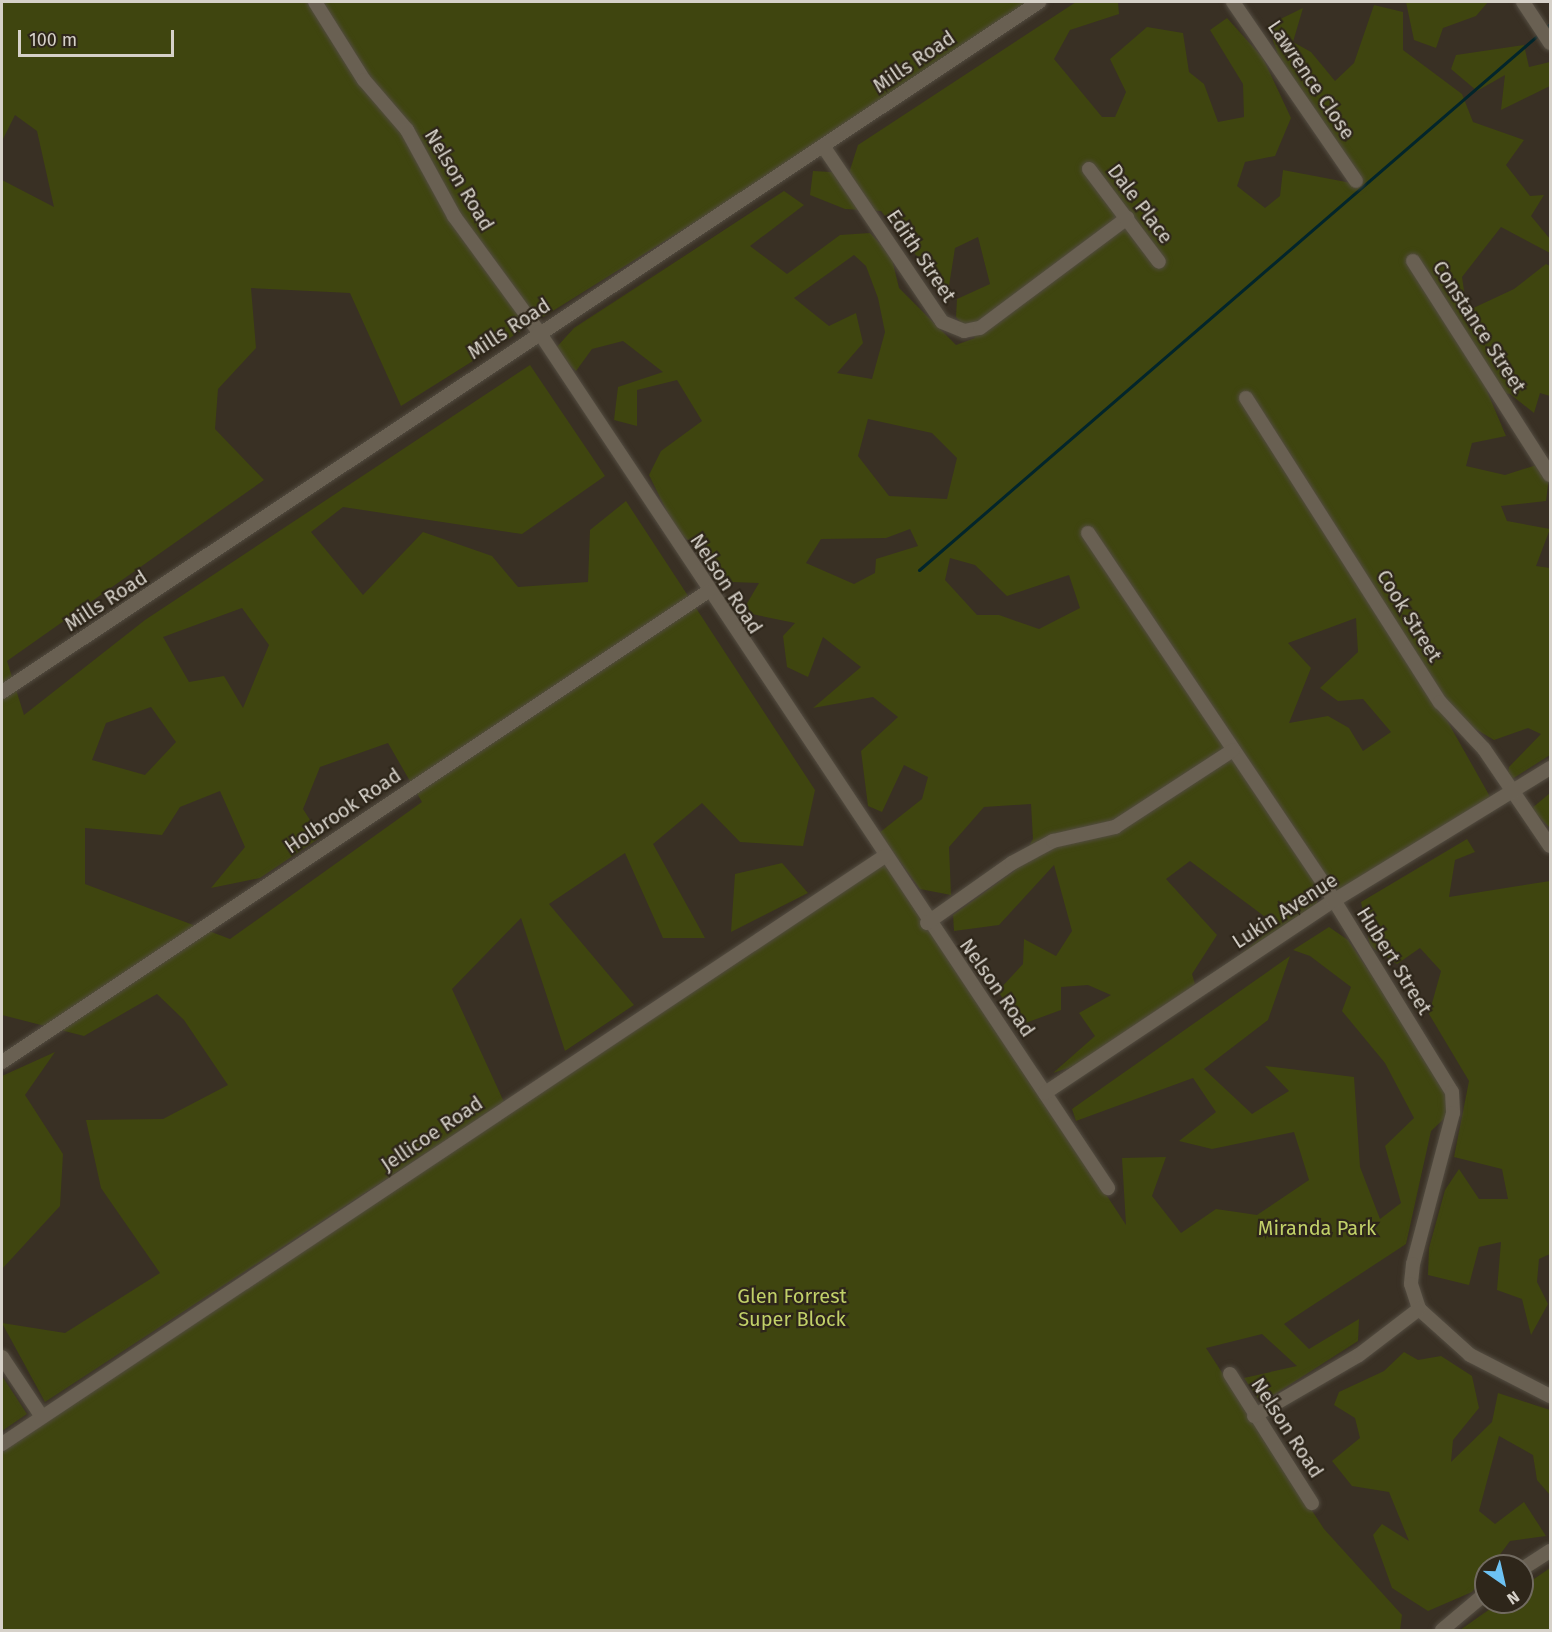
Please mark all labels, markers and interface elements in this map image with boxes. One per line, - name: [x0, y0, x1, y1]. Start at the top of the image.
- street label: Lawrence Close: [1262, 16, 1360, 144]
- scale bar: [21, 18, 177, 56]
- street label: Mills Road: [868, 26, 960, 98]
- text: 100 m: [29, 29, 77, 51]
- street label: Nelson Road: [419, 125, 499, 235]
- street label: Dale Place: [1102, 159, 1178, 249]
- street label: Edith Street: [881, 205, 961, 307]
- street label: Constance Street: [1427, 256, 1531, 398]
- street label: Mills Road: [463, 293, 555, 365]
- street label: Nelson Road: [685, 529, 767, 639]
- street label: Mills Road: [60, 565, 152, 637]
- street label: Cook Street: [1371, 566, 1447, 666]
- street label: Holbrook Road: [280, 763, 406, 859]
- street label: Lukin Avenue: [1228, 868, 1342, 954]
- street label: Hubert Street: [1351, 903, 1437, 1019]
- street label: Nelson Road: [954, 934, 1040, 1042]
- street label: Jellicoe Road: [377, 1091, 487, 1177]
- park label: Miranda Park: [1258, 1216, 1376, 1240]
- park label: Glen Forrest Super Block: [737, 1284, 847, 1331]
- street label: Nelson Road: [1246, 1373, 1328, 1483]
- north arrow: [1474, 1554, 1534, 1614]
- text: N: [1504, 1587, 1523, 1609]

